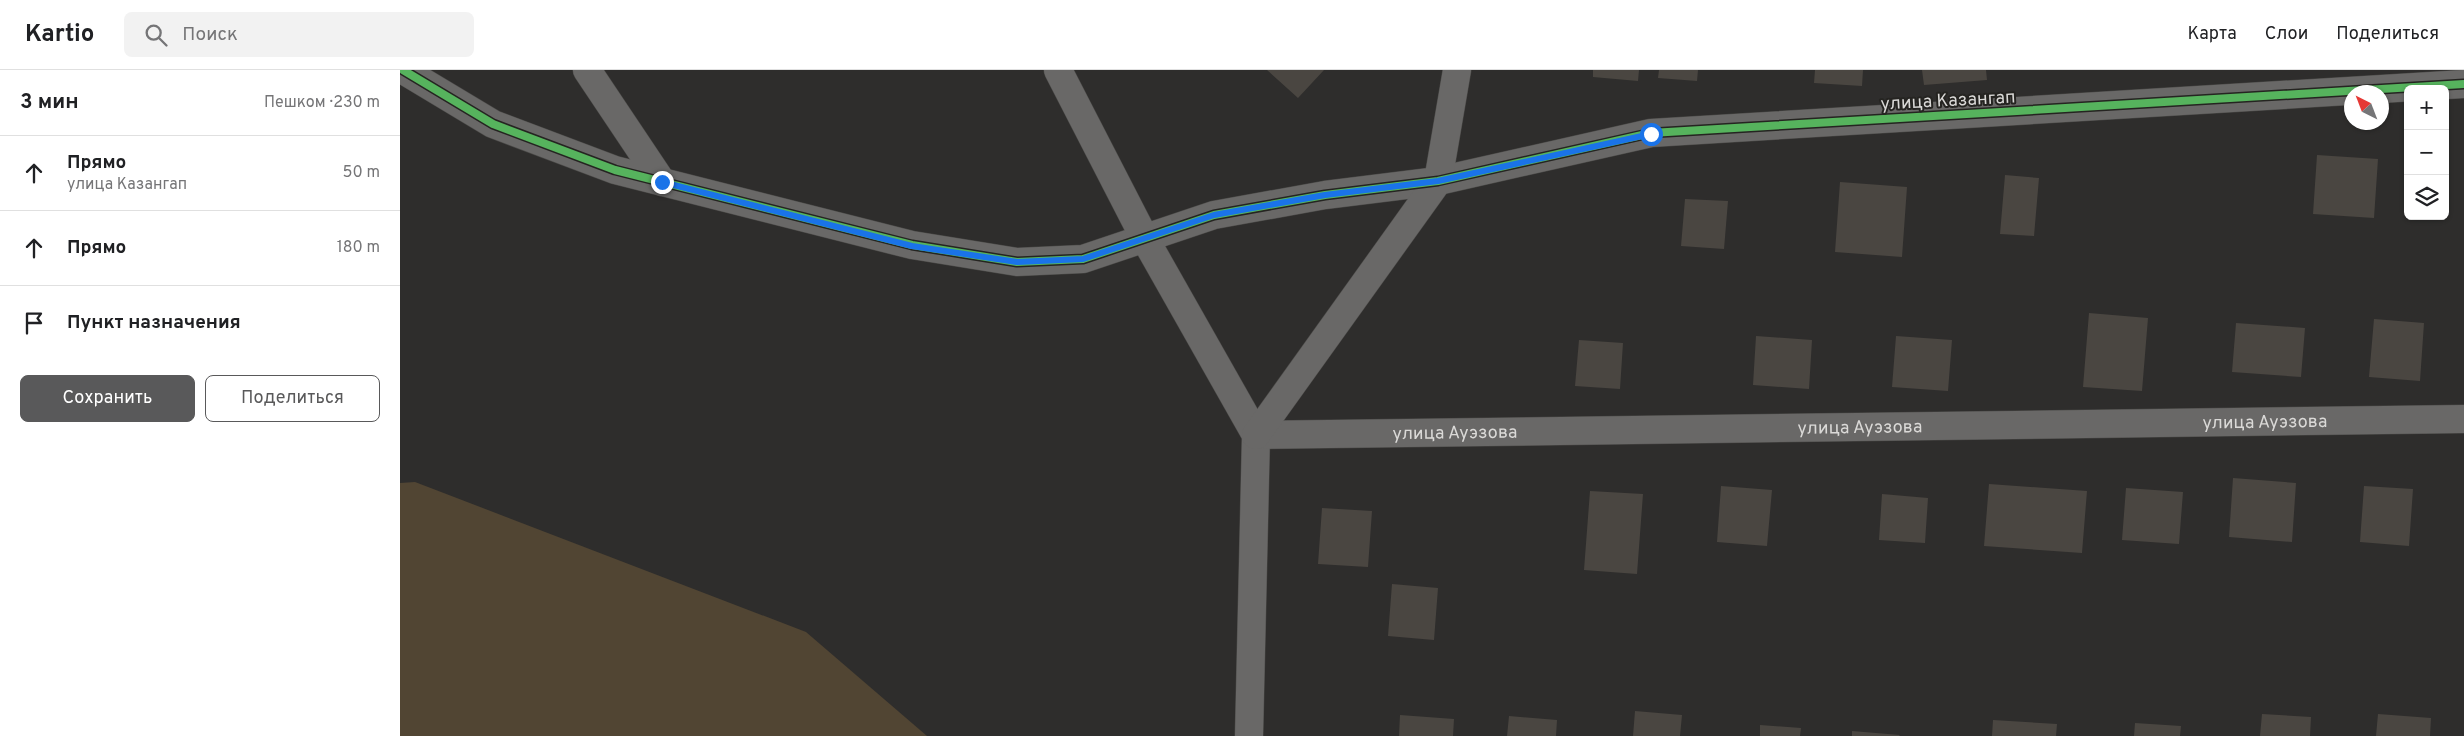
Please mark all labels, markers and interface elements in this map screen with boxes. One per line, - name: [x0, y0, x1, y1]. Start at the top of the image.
- search box: [124, 12, 474, 57]
- text: Kartio: [25, 20, 94, 50]
- icon: search: [142, 21, 170, 49]
- text: Поиск: [182, 23, 238, 47]
- text: Карта: [2187, 23, 2237, 46]
- text: Слои: [2265, 23, 2308, 46]
- text: Поделиться: [2336, 23, 2439, 46]
- north arrow: [2344, 85, 2389, 130]
- map controls: [2404, 85, 2449, 220]
- button: +: [2404, 85, 2449, 130]
- street label: улица Казангап: [1880, 86, 2016, 117]
- text: 3 мин: [20, 89, 79, 116]
- text: Пешком · 230 m: [264, 93, 380, 113]
- route start: [1640, 123, 1663, 146]
- button: −: [2404, 130, 2449, 175]
- text: Прямо: [67, 151, 126, 175]
- icon: ahead: [20, 159, 48, 187]
- text: 50 m: [343, 163, 380, 183]
- route end: [651, 171, 674, 194]
- text: улица Казангап: [67, 175, 187, 195]
- button: layers: [2404, 175, 2449, 220]
- icon: ahead: [20, 234, 48, 262]
- text: Прямо: [67, 236, 126, 260]
- text: 180 m: [337, 238, 380, 258]
- icon: arrive: [20, 309, 48, 337]
- text: Пункт назначения: [67, 311, 241, 335]
- button: Сохранить: [20, 375, 195, 422]
- button: Поделиться: [205, 375, 380, 422]
- street label: улица Ауэзова: [2202, 411, 2328, 435]
- street label: улица Ауэзова: [1797, 416, 1923, 441]
- street label: улица Ауэзова: [1392, 422, 1518, 446]

